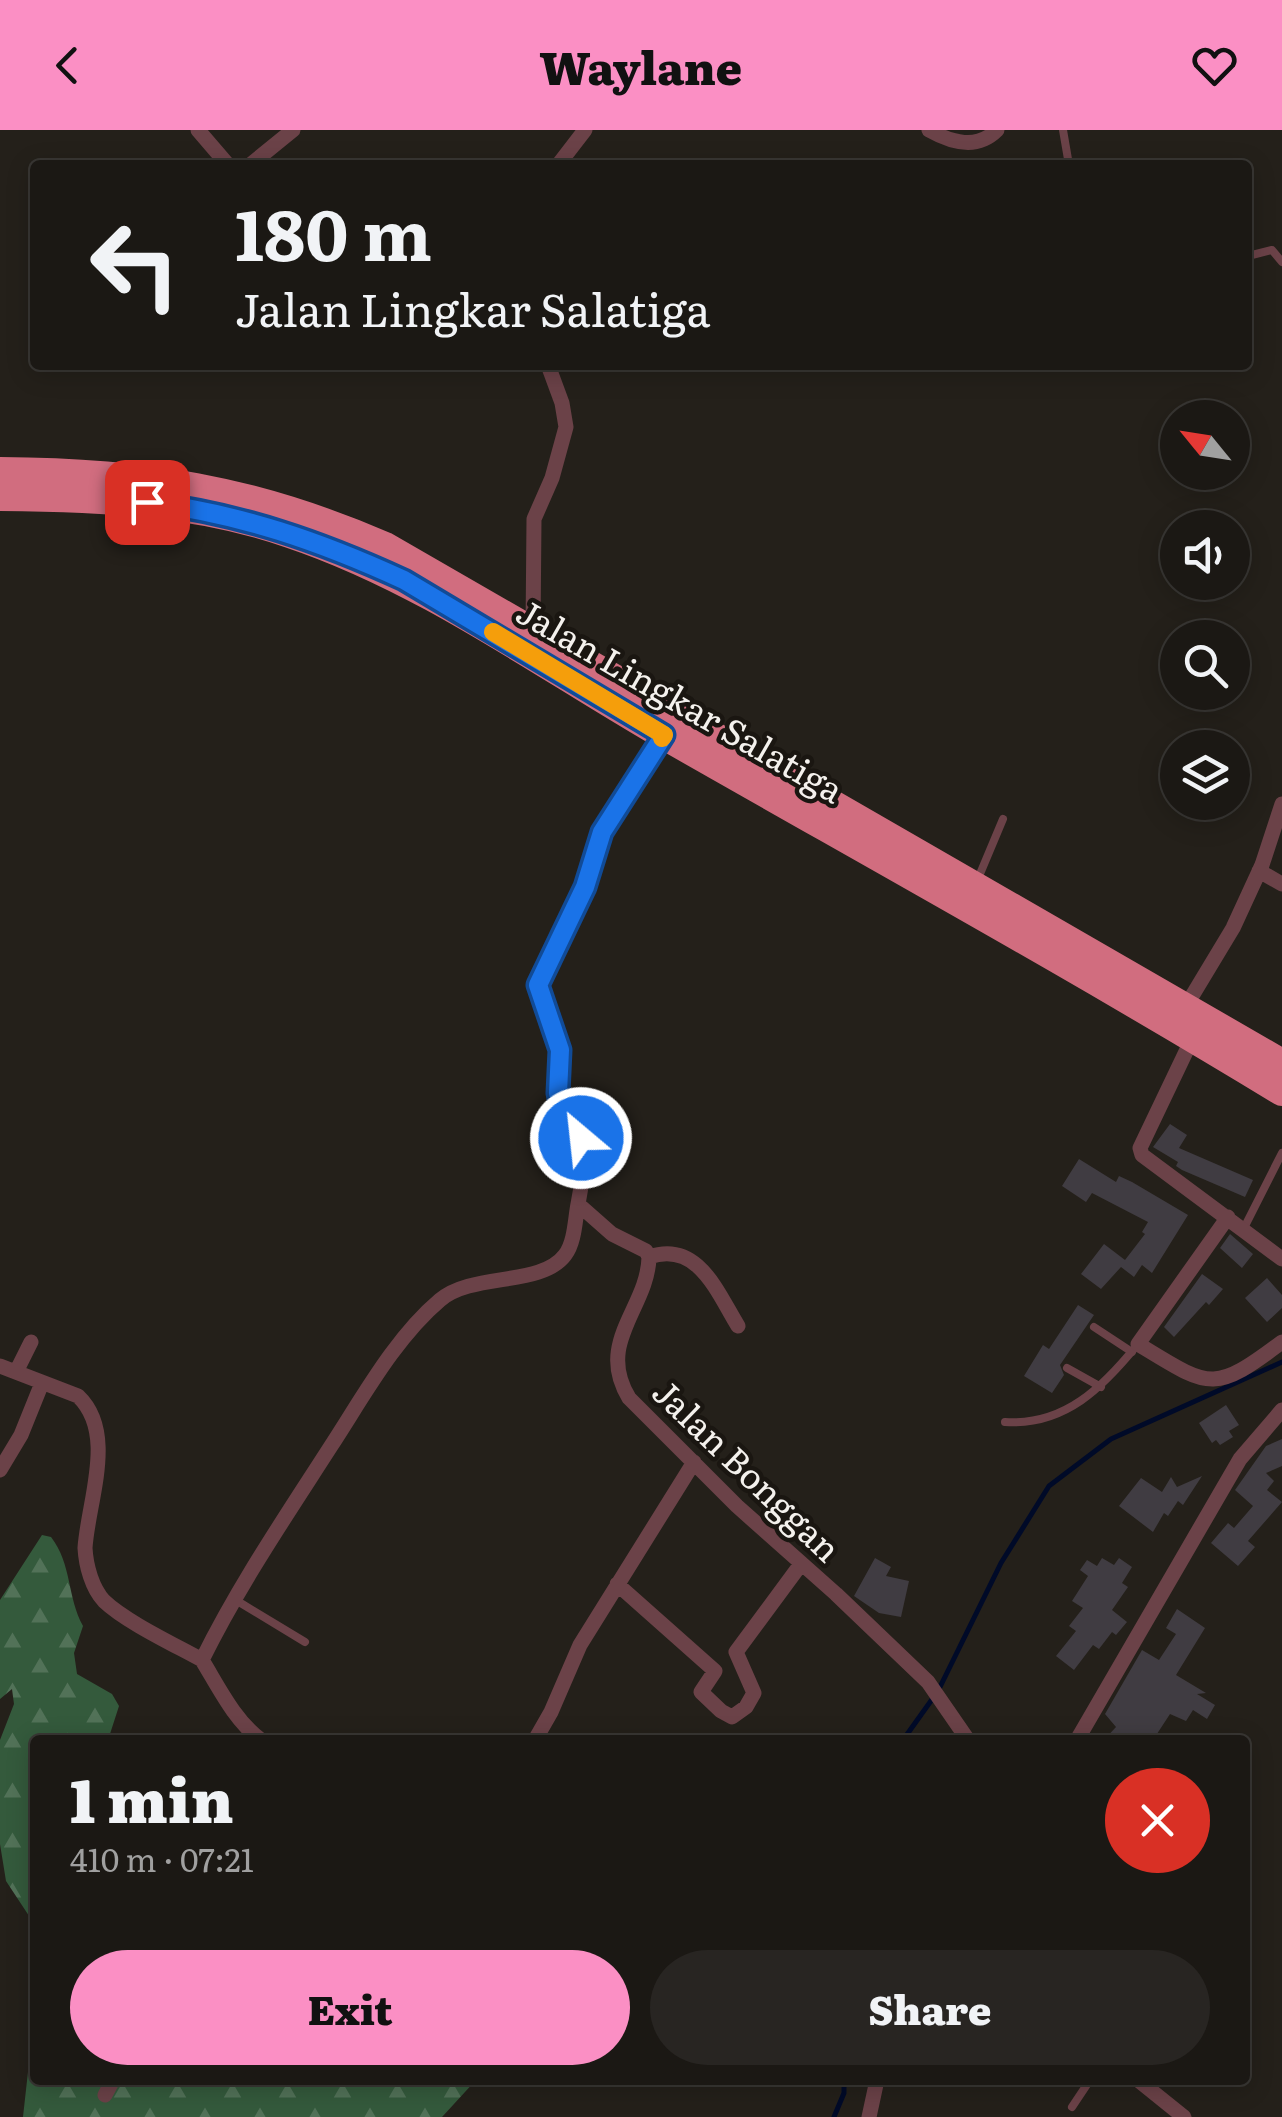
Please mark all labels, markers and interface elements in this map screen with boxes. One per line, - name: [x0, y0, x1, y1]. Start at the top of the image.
- text: Waylane: [540, 32, 742, 99]
- icon: back: [40, 38, 95, 93]
- icon: heart: [1187, 38, 1242, 93]
- text: 180 m: [235, 179, 432, 283]
- icon: left: [70, 200, 200, 330]
- text: Jalan Lingkar Salatiga: [235, 274, 711, 341]
- north arrow: [1160, 400, 1250, 490]
- map controls: [1160, 400, 1250, 820]
- pin: [105, 460, 190, 545]
- icon: arrive: [120, 475, 175, 530]
- button: sound: [1160, 510, 1250, 600]
- street label: Jalan Lingkar Salatiga: [508, 584, 854, 814]
- button: search: [1160, 620, 1250, 710]
- button: layers: [1160, 730, 1250, 820]
- position arrow: [529, 1086, 633, 1190]
- street label: Jalan Bonggan: [642, 1365, 854, 1573]
- text: 1 min: [70, 1752, 234, 1841]
- button: close: [1105, 1768, 1210, 1873]
- text: 410 m · 07:21: [70, 1834, 254, 1882]
- button: Exit: [70, 1950, 630, 2065]
- button: Share: [650, 1950, 1210, 2065]

